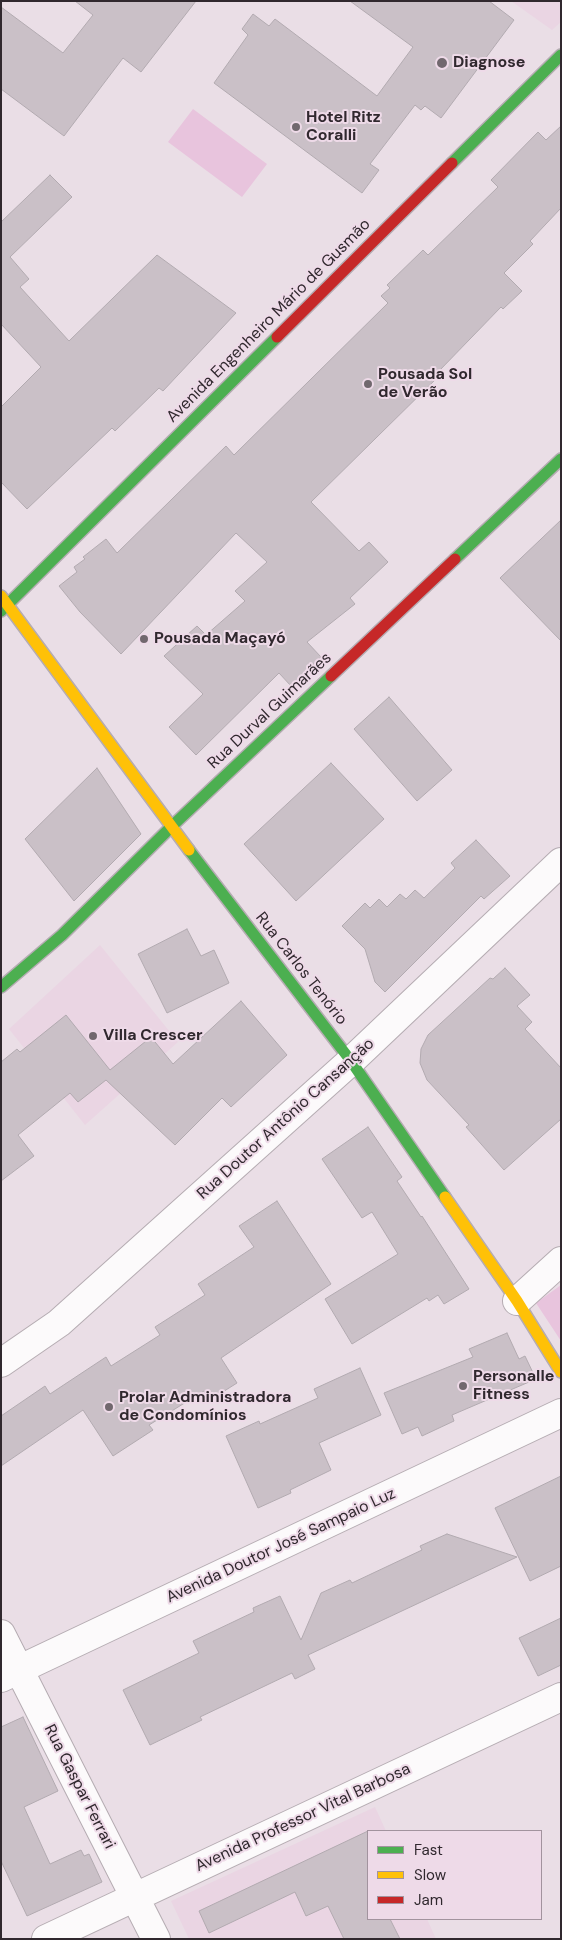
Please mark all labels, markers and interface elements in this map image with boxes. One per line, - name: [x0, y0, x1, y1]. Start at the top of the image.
- place label: Diagnose: [453, 53, 525, 73]
- marker: Diagnose: [435, 56, 449, 70]
- place label: Hotel Ritz Coralli: [306, 108, 380, 146]
- marker: Hotel Ritz Coralli: [290, 121, 302, 133]
- street label: Avenida Engenheiro Mário de Gusmão: [163, 215, 375, 427]
- place label: Pousada Sol de Verão: [378, 365, 472, 403]
- marker: Pousada Sol de Verão: [362, 378, 374, 390]
- place label: Pousada Maçayó: [154, 629, 286, 649]
- marker: Pousada Maçayó: [138, 633, 150, 645]
- street label: Rua Durval Guimarães: [204, 649, 336, 773]
- street label: Rua Carlos Tenório: [251, 909, 351, 1029]
- place label: Villa Crescer: [103, 1026, 203, 1046]
- marker: Villa Crescer: [87, 1030, 99, 1042]
- street label: Rua Doutor Antônio Cansanção: [193, 1034, 379, 1204]
- place label: Personalle Fitness: [473, 1367, 554, 1405]
- marker: Personalle Fitness: [457, 1380, 469, 1392]
- place label: Prolar Administradora de Condomínios: [119, 1388, 291, 1426]
- marker: Prolar Administradora de Condomínios: [103, 1401, 115, 1413]
- street label: Avenida Doutor José Sampaio Luz: [163, 1484, 399, 1608]
- street label: Rua Gaspar Ferrari: [39, 1722, 119, 1852]
- street label: Avenida Professor Vital Barbosa: [192, 1760, 414, 1876]
- legend: [367, 1830, 542, 1920]
- text: Fast: [414, 1840, 443, 1860]
- text: Slow: [414, 1865, 446, 1885]
- text: Jam: [414, 1890, 443, 1910]

